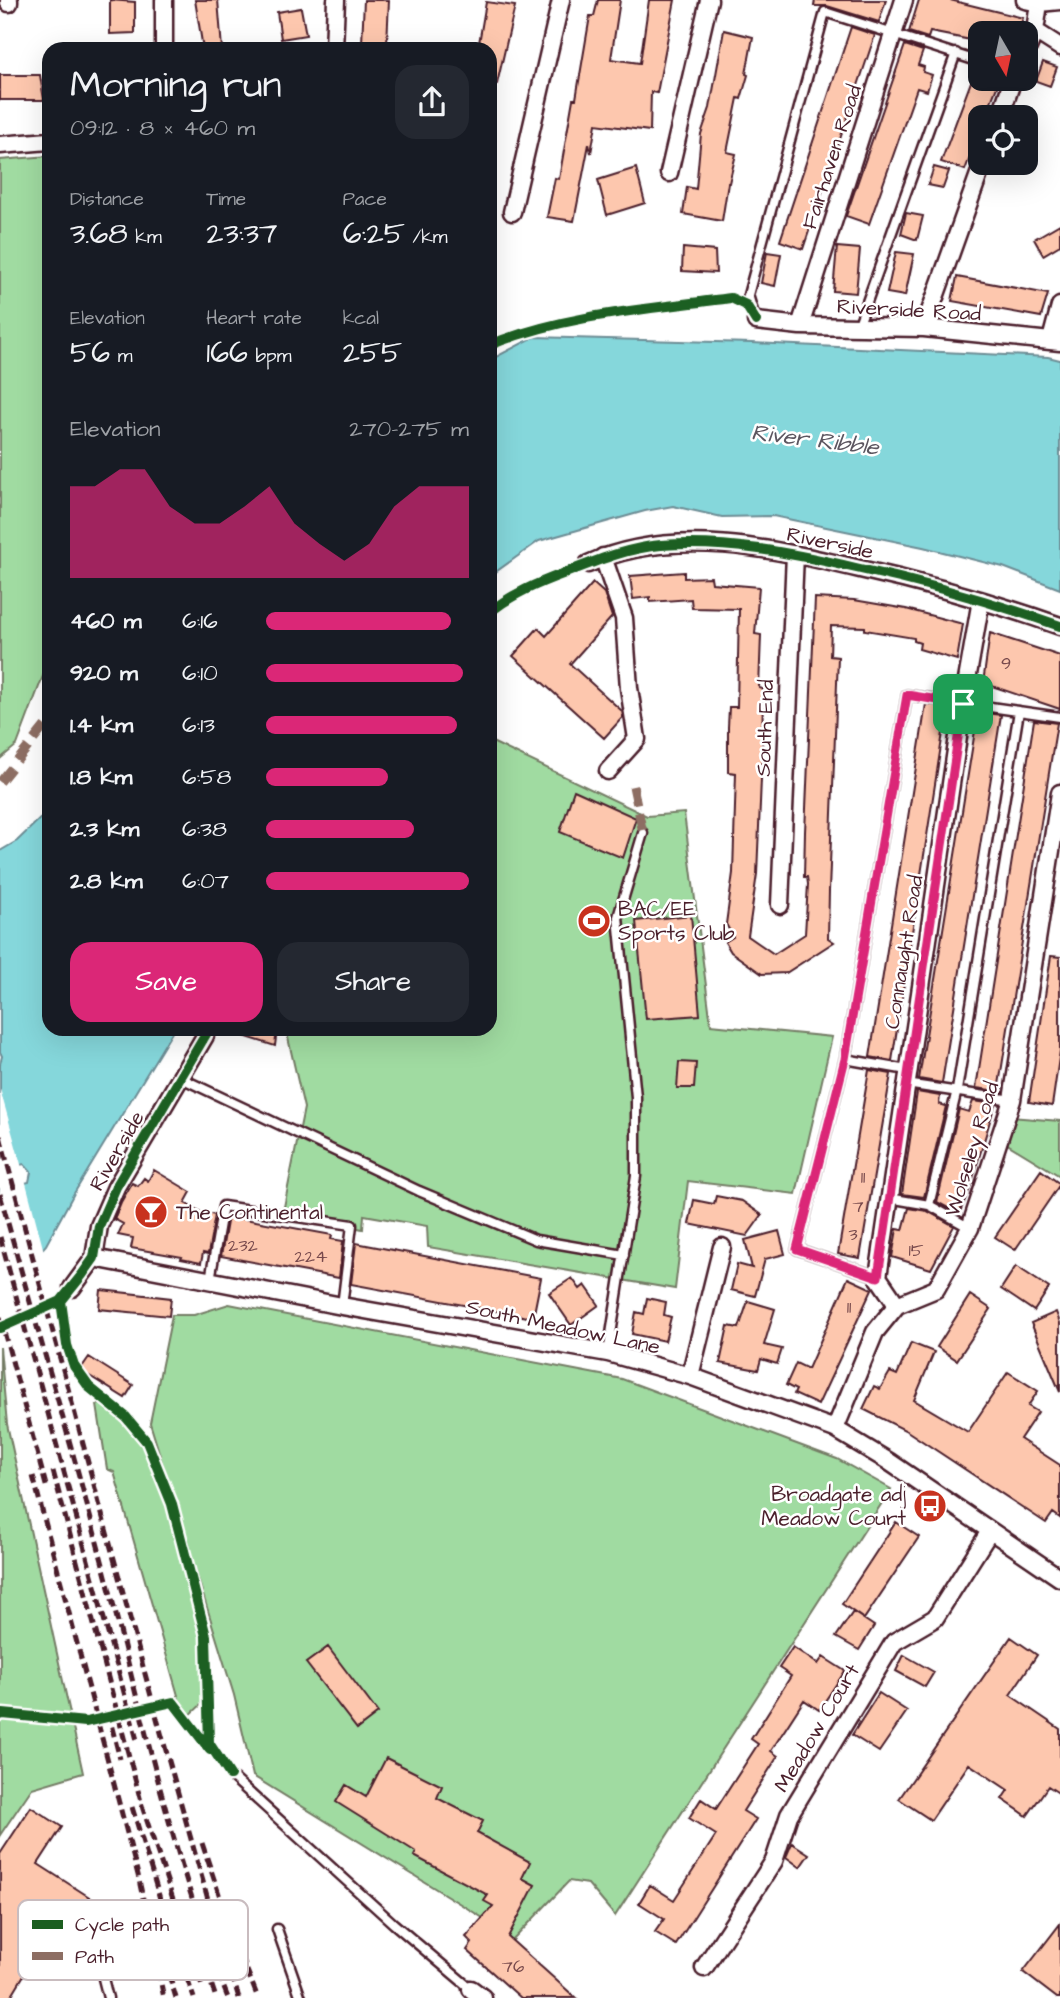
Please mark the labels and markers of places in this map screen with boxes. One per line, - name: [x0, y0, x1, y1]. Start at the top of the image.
- pin: [933, 674, 993, 734]
- place label: BAC/EE Sports Club: [618, 895, 735, 949]
- sports icon: BAC/EE Sports Club: [575, 902, 613, 940]
- bar icon: The Continental: [132, 1193, 170, 1231]
- place label: The Continental: [176, 1198, 323, 1227]
- place label: Broadgate adj Meadow Court: [761, 1480, 907, 1533]
- bus stop icon: Broadgate adj Meadow Court: [911, 1487, 949, 1525]

